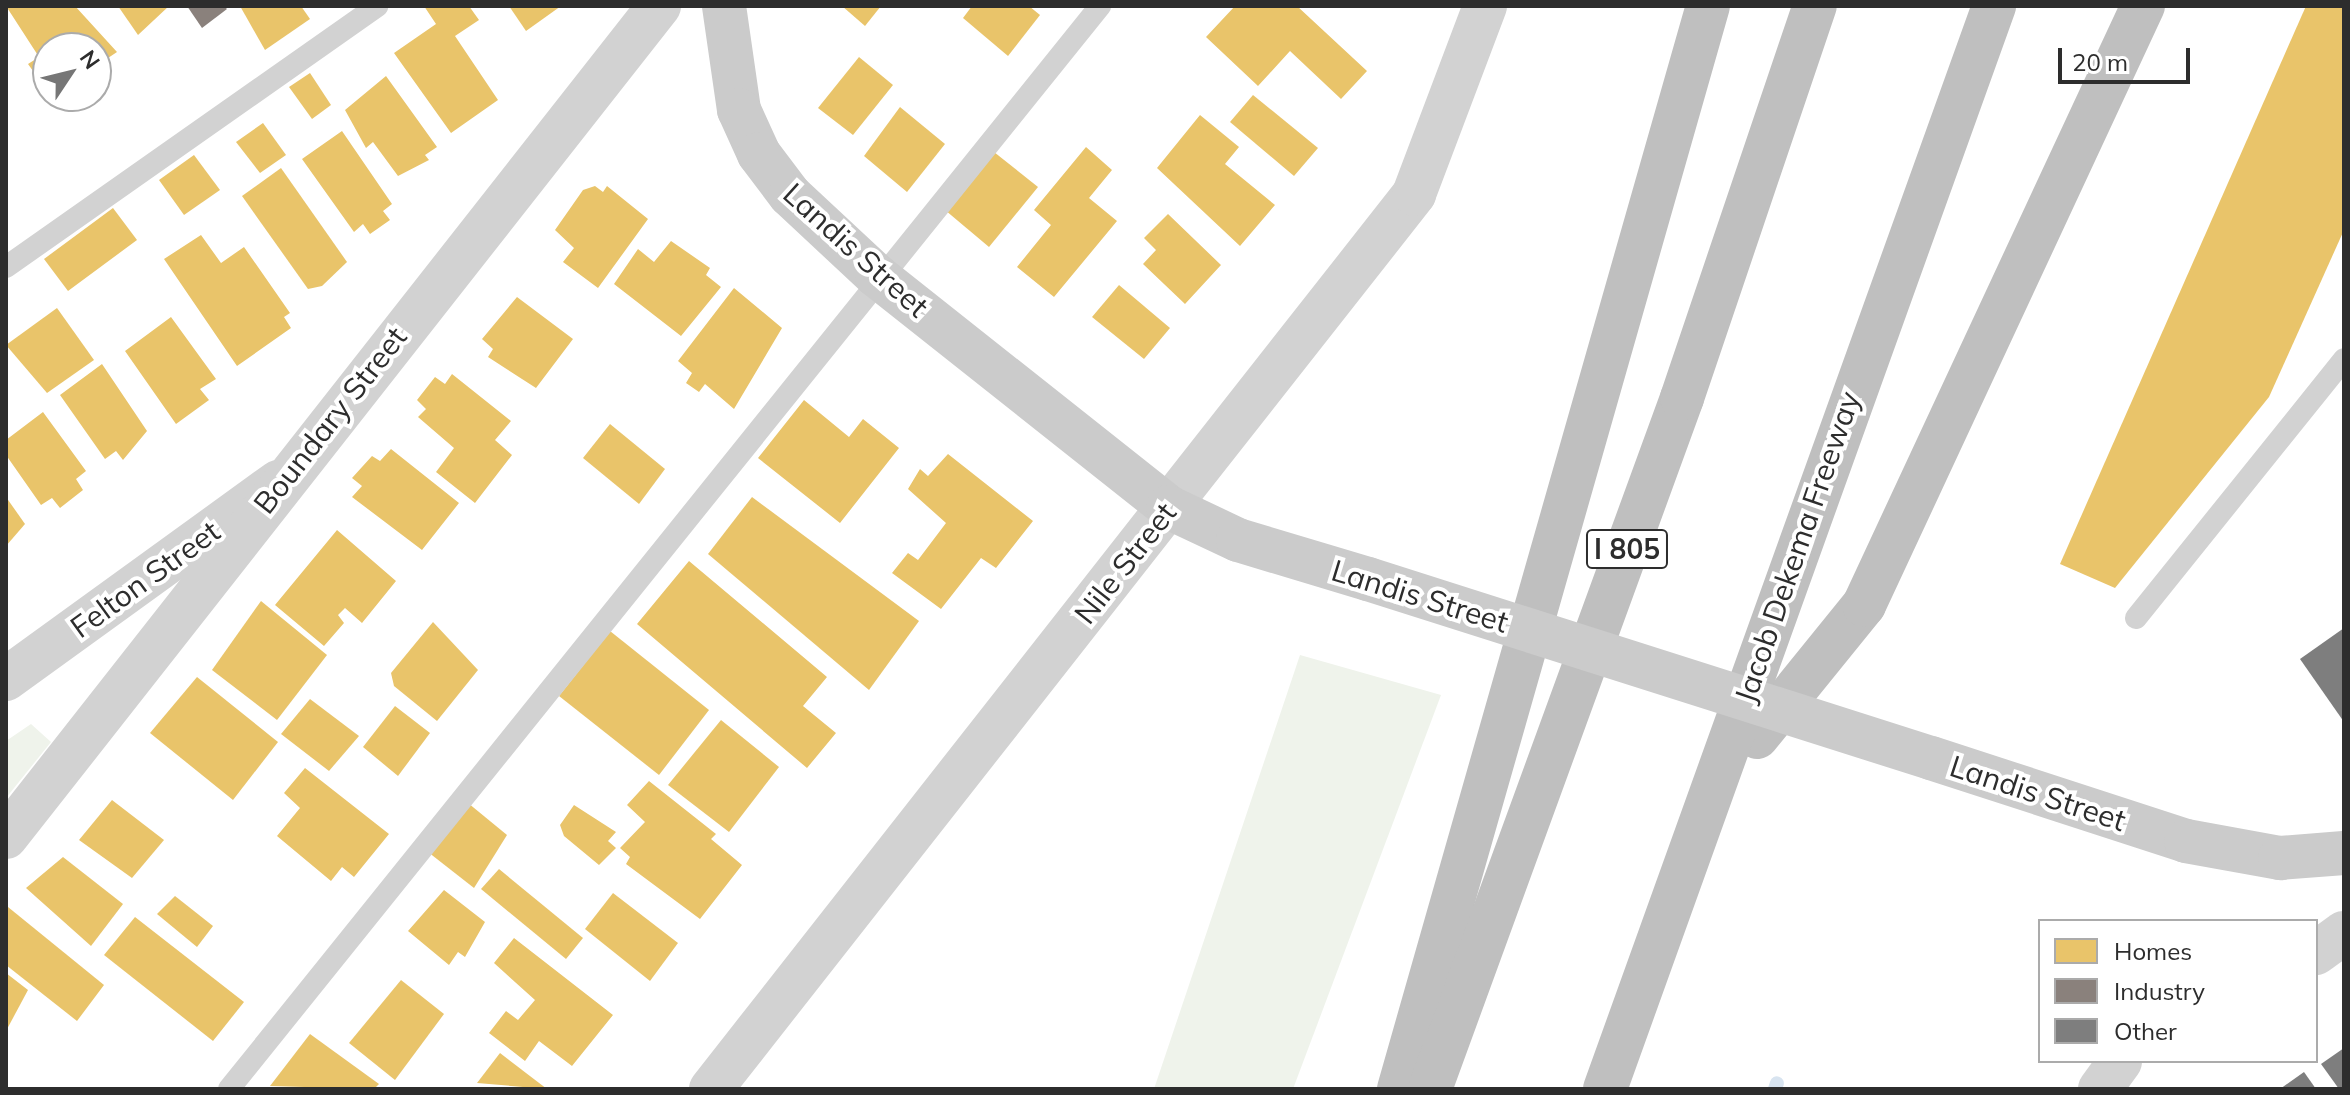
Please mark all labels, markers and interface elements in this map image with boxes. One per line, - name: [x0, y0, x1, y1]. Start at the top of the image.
- north arrow: [32, 32, 112, 112]
- scale bar: [2062, 32, 2194, 82]
- text: N: [74, 45, 106, 74]
- text: 20 m: [2072, 47, 2128, 77]
- street label: Landis Street: [776, 175, 936, 325]
- street label: Boundary Street: [246, 320, 414, 520]
- street label: Jacob Dekema Freeway: [1727, 387, 1867, 707]
- street label: Nile Street: [1067, 495, 1183, 631]
- street label: Felton Street: [63, 513, 227, 645]
- road number: I 805: [1585, 525, 1669, 573]
- street label: Landis Street: [1327, 552, 1513, 640]
- street label: Landis Street: [1946, 748, 2130, 838]
- legend: [2038, 919, 2318, 1063]
- text: Homes: [2114, 936, 2192, 966]
- text: Industry: [2114, 976, 2205, 1006]
- text: Other: [2114, 1016, 2177, 1046]

